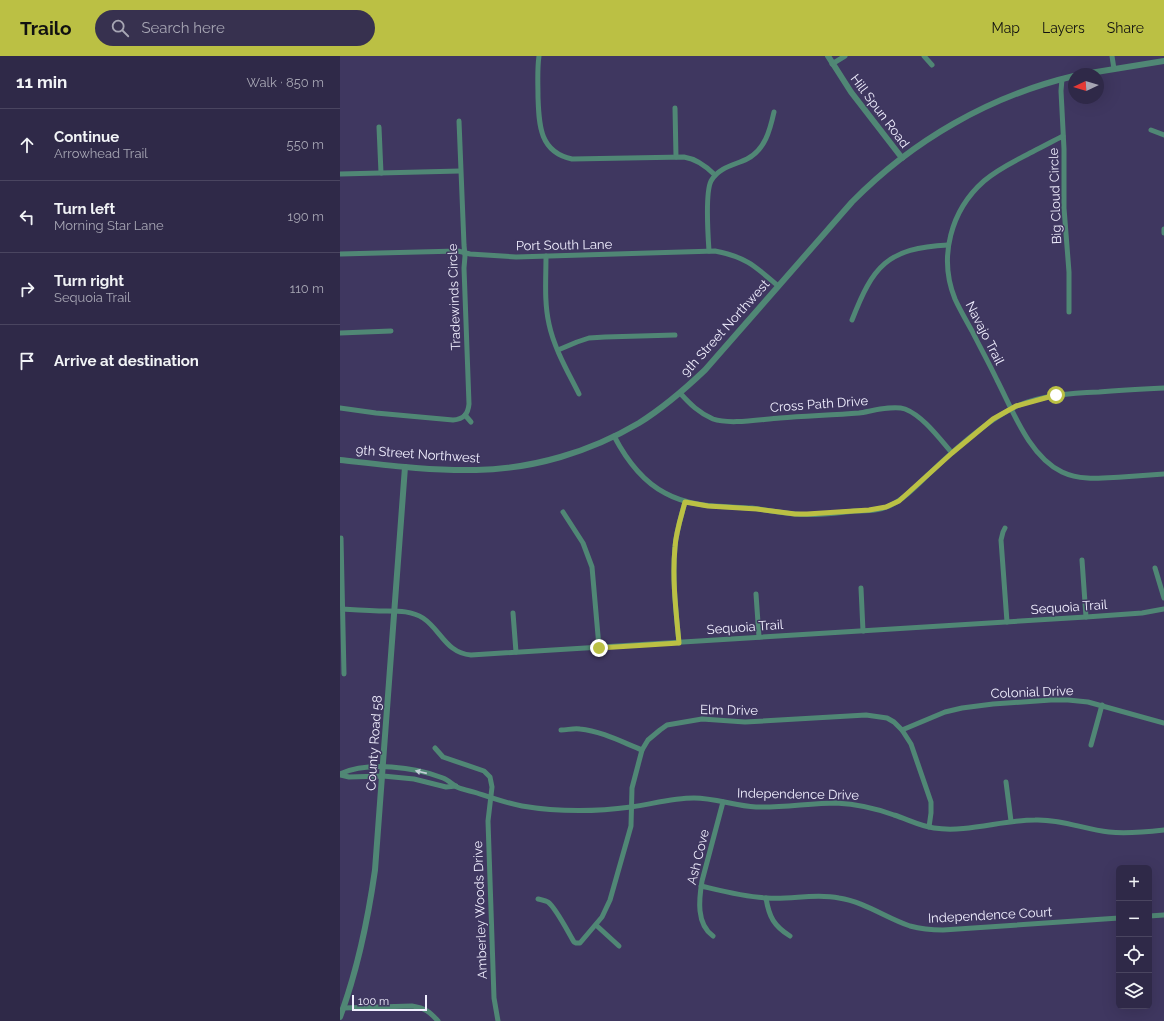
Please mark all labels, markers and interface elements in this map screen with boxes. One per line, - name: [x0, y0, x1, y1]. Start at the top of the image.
- search box: [95, 10, 375, 46]
- text: Trailo: [20, 17, 71, 39]
- icon: search: [109, 17, 131, 39]
- text: Search here: [141, 19, 225, 37]
- text: Map: [992, 20, 1020, 36]
- text: Layers: [1042, 20, 1085, 36]
- text: Share: [1107, 20, 1144, 36]
- north arrow: [1068, 68, 1104, 104]
- street label: Hill Spun Road: [847, 71, 913, 151]
- text: 11 min: [16, 72, 67, 92]
- text: Walk · 850 m: [246, 75, 324, 90]
- text: Continue: [54, 128, 119, 146]
- icon: ahead: [16, 134, 38, 156]
- text: 550 m: [287, 137, 324, 152]
- text: Arrowhead Trail: [54, 146, 148, 161]
- street label: Big Cloud Circle: [1046, 147, 1064, 245]
- text: Turn left: [54, 200, 115, 218]
- icon: left: [16, 206, 38, 228]
- text: 190 m: [288, 209, 324, 224]
- text: Morning Star Lane: [54, 218, 164, 233]
- street label: Port South Lane: [516, 237, 613, 253]
- street label: Tradewinds Circle: [445, 243, 463, 351]
- text: Turn right: [54, 272, 124, 290]
- street label: 9th Street Northwest: [678, 276, 773, 379]
- icon: right: [16, 278, 38, 300]
- text: 110 m: [290, 281, 324, 296]
- text: Sequoia Trail: [54, 290, 131, 305]
- street label: Navajo Trail: [963, 299, 1008, 368]
- icon: arrive: [16, 350, 38, 372]
- text: Arrive at destination: [54, 352, 199, 370]
- route start: [1047, 386, 1065, 404]
- street label: Cross Path Drive: [769, 393, 869, 415]
- street label: 9th Street Northwest: [355, 442, 481, 466]
- street label: Sequoia Trail: [1030, 597, 1108, 617]
- street label: Sequoia Trail: [706, 617, 784, 637]
- route end: [590, 639, 608, 657]
- street label: Colonial Drive: [990, 683, 1074, 701]
- street label: County Road 58: [363, 695, 385, 791]
- street label: Elm Drive: [700, 702, 758, 718]
- one-way arrow: [415, 768, 427, 774]
- street label: Independence Drive: [737, 785, 860, 803]
- street label: Ash Cove: [684, 827, 712, 886]
- street label: Amberley Woods Drive: [470, 840, 490, 979]
- map controls: [1116, 865, 1152, 1009]
- button: +: [1116, 865, 1152, 901]
- button: −: [1116, 901, 1152, 937]
- street label: Independence Court: [928, 904, 1053, 926]
- button: locate: [1116, 937, 1152, 973]
- button: layers: [1116, 973, 1152, 1009]
- scale bar: [352, 993, 427, 1012]
- text: 100 m: [358, 995, 389, 1008]

